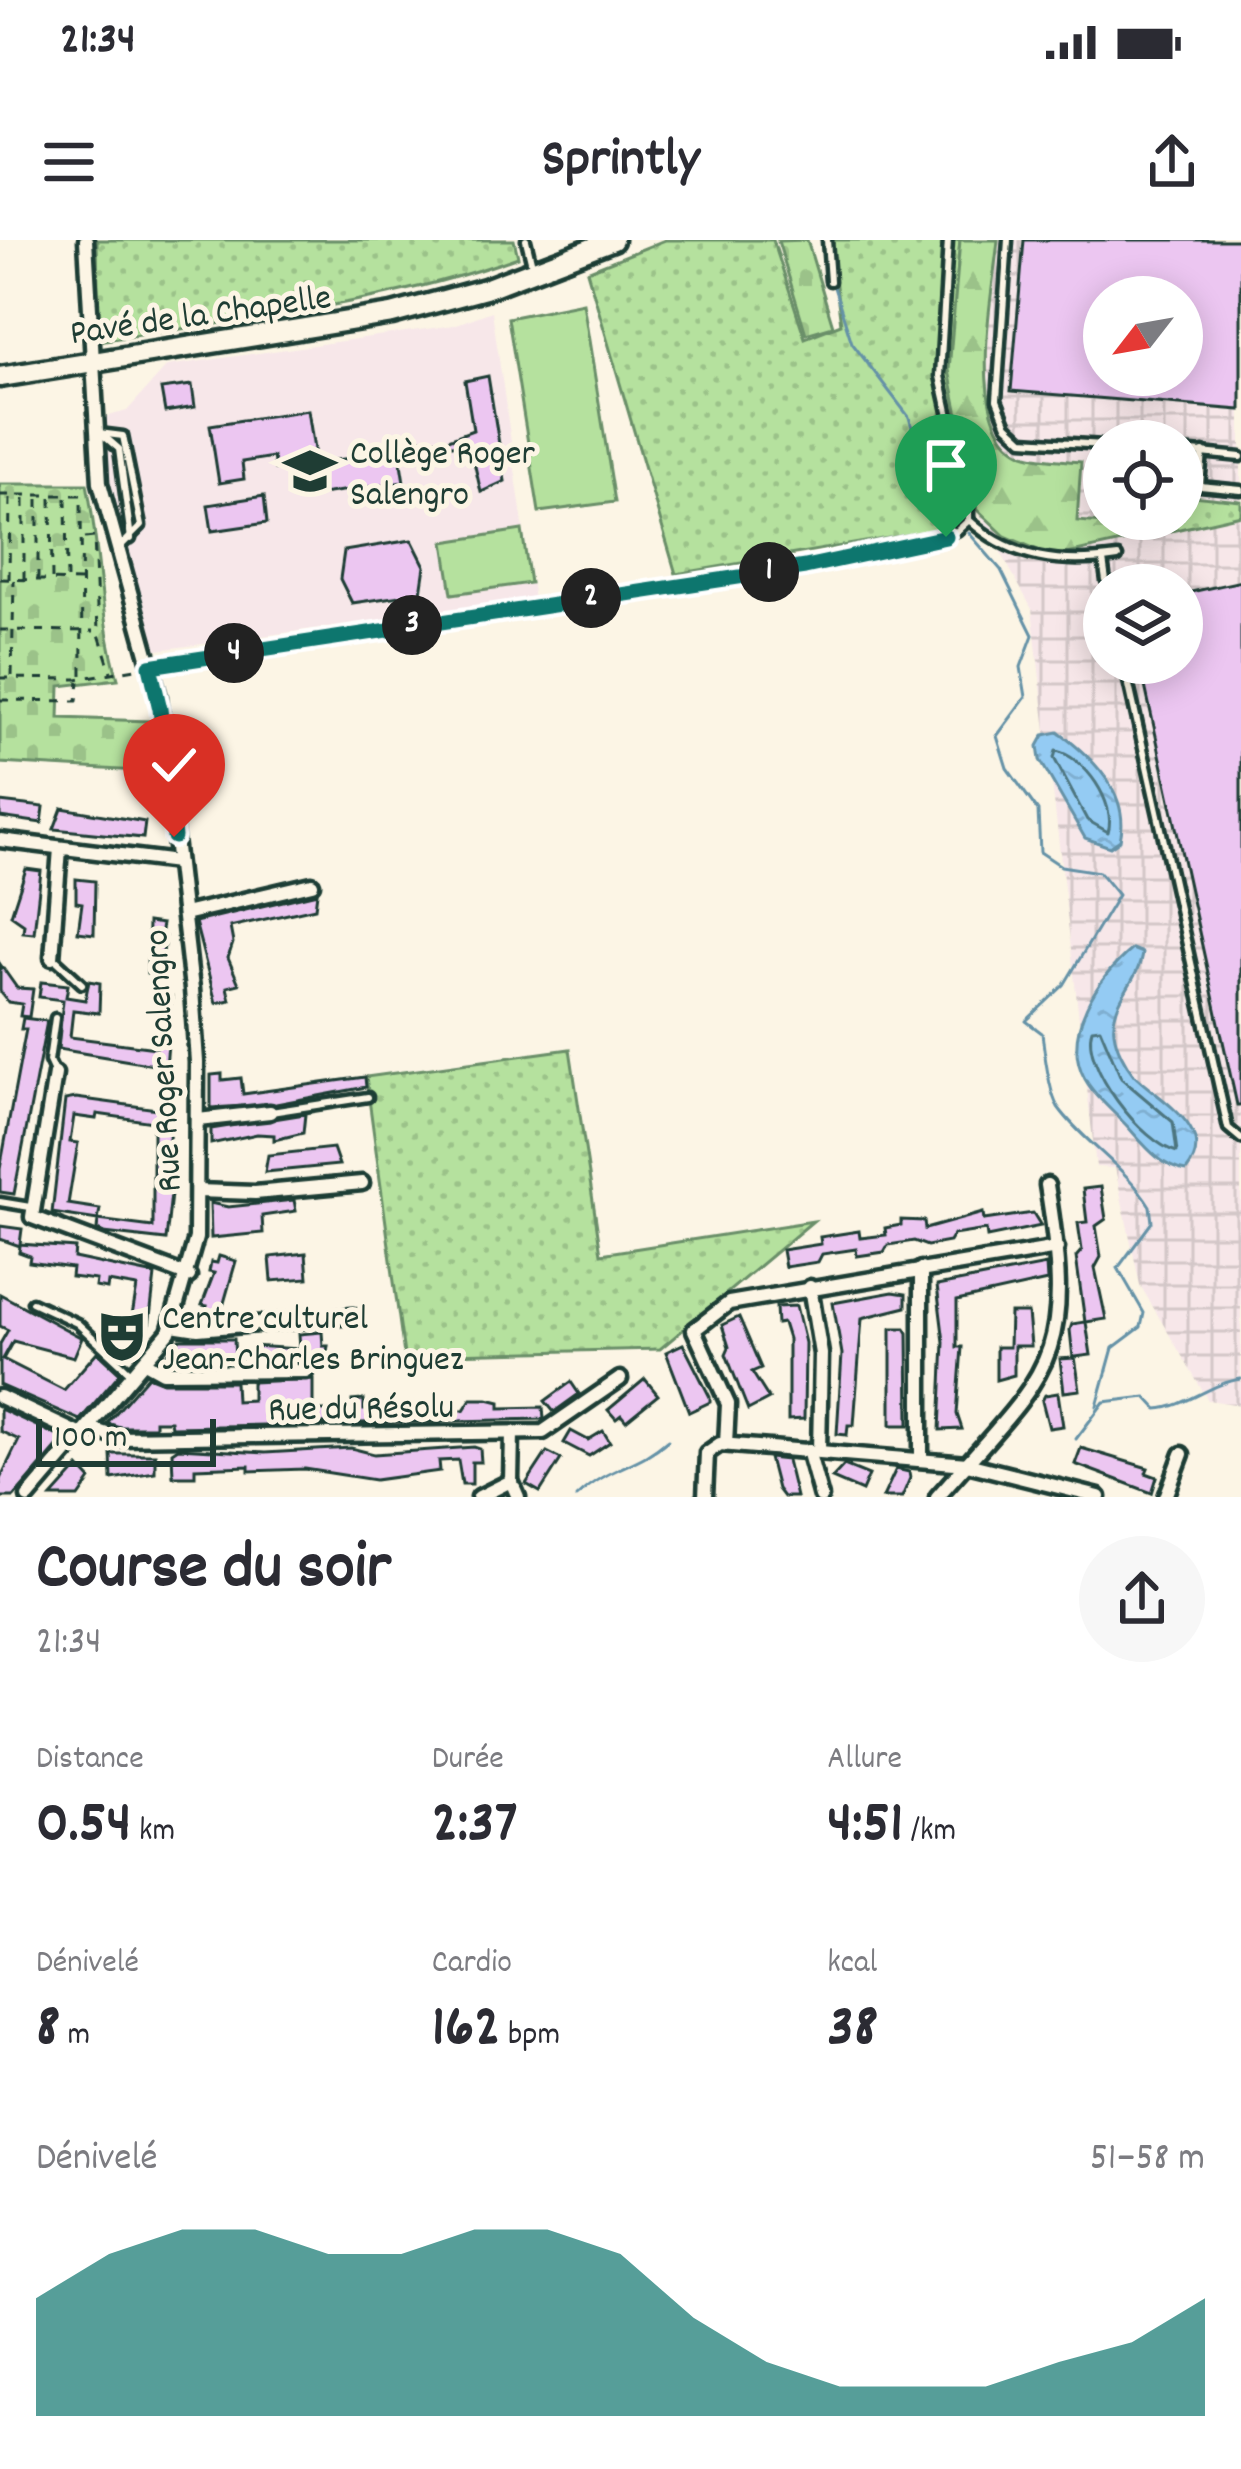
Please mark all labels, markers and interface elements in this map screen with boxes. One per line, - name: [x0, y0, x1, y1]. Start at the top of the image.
- text: 21:34: [60, 10, 136, 74]
- text: Sprintly: [541, 124, 700, 201]
- icon: menu: [36, 129, 102, 195]
- icon: share: [1139, 129, 1205, 195]
- street label: Pavé de la Chapelle: [67, 274, 335, 362]
- north arrow: [1083, 276, 1203, 396]
- map controls: [1083, 276, 1203, 684]
- pin: [895, 414, 997, 537]
- button: locate: [1083, 420, 1203, 540]
- place label: Collège Roger Salengro: [350, 430, 535, 523]
- icon: arrive: [913, 432, 979, 498]
- school or university icon: Collège Roger Salengro: [281, 442, 339, 500]
- pin: 1: [739, 542, 799, 602]
- text: 1: [765, 548, 773, 595]
- button: layers: [1083, 564, 1203, 684]
- pin: 2: [561, 568, 621, 628]
- text: 2: [584, 574, 598, 621]
- pin: 3: [382, 595, 442, 655]
- text: 3: [405, 601, 419, 648]
- pin: 4: [204, 623, 264, 683]
- text: 4: [227, 629, 241, 676]
- pin: [123, 714, 225, 837]
- icon: check: [141, 732, 207, 798]
- street label: Rue Roger Salengro: [133, 928, 199, 1193]
- place label: Centre culturel Jean-Charles Bringuez: [162, 1295, 464, 1388]
- theatre icon: Centre culturel Jean-Charles Bringuez: [93, 1307, 151, 1365]
- street label: Rue du Résolu: [268, 1383, 455, 1439]
- scale bar: [36, 1413, 216, 1466]
- text: 100 m: [54, 1416, 127, 1463]
- text: Course du soir: [36, 1525, 391, 1619]
- button: share: [1079, 1536, 1205, 1662]
- text: 21:34: [36, 1617, 102, 1672]
- text: Distance: [36, 1737, 144, 1784]
- text: Durée: [432, 1737, 504, 1784]
- text: Allure: [827, 1737, 902, 1784]
- text: 0.54: [36, 1784, 131, 1870]
- text: 2:37: [432, 1784, 517, 1870]
- text: 4:51: [827, 1784, 903, 1870]
- text: km: [131, 1809, 175, 1856]
- text: /km: [903, 1809, 956, 1856]
- text: Dénivelé: [36, 1941, 139, 1988]
- text: Cardio: [432, 1941, 512, 1988]
- text: kcal: [827, 1941, 877, 1988]
- text: 8: [36, 1988, 60, 2074]
- text: 162: [432, 1988, 500, 2074]
- text: 38: [827, 1988, 878, 2074]
- text: m: [60, 2013, 90, 2060]
- text: bpm: [500, 2013, 560, 2060]
- text: Dénivelé: [36, 2133, 158, 2188]
- text: 51–58 m: [1090, 2133, 1205, 2188]

